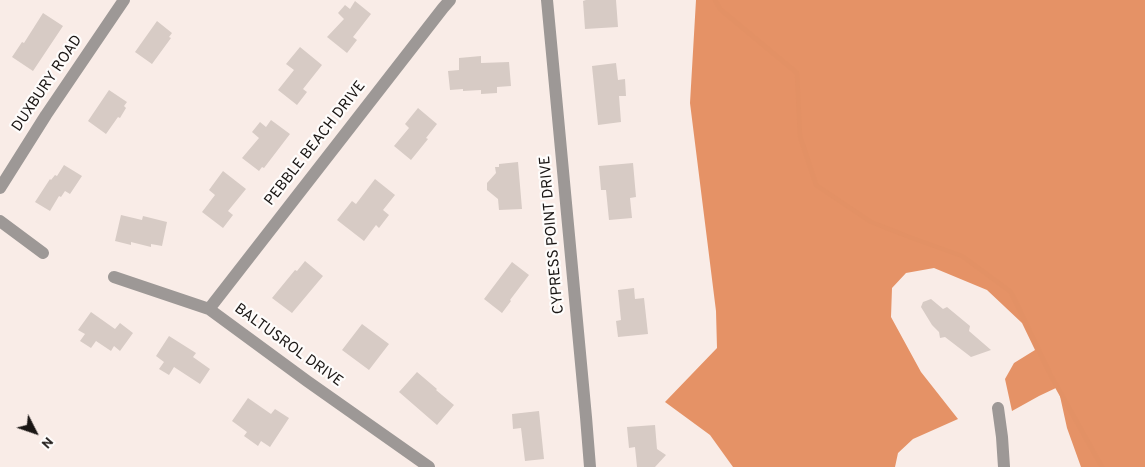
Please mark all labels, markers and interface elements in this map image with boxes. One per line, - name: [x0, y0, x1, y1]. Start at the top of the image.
- street label: DUXBURY ROAD: [9, 32, 87, 136]
- street label: PEBBLE BEACH DRIVE: [262, 78, 370, 210]
- street label: CYPRESS POINT DRIVE: [537, 155, 569, 315]
- street label: BALTUSROL DRIVE: [230, 300, 346, 392]
- north arrow: [10, 407, 60, 457]
- text: N: [37, 433, 56, 452]

